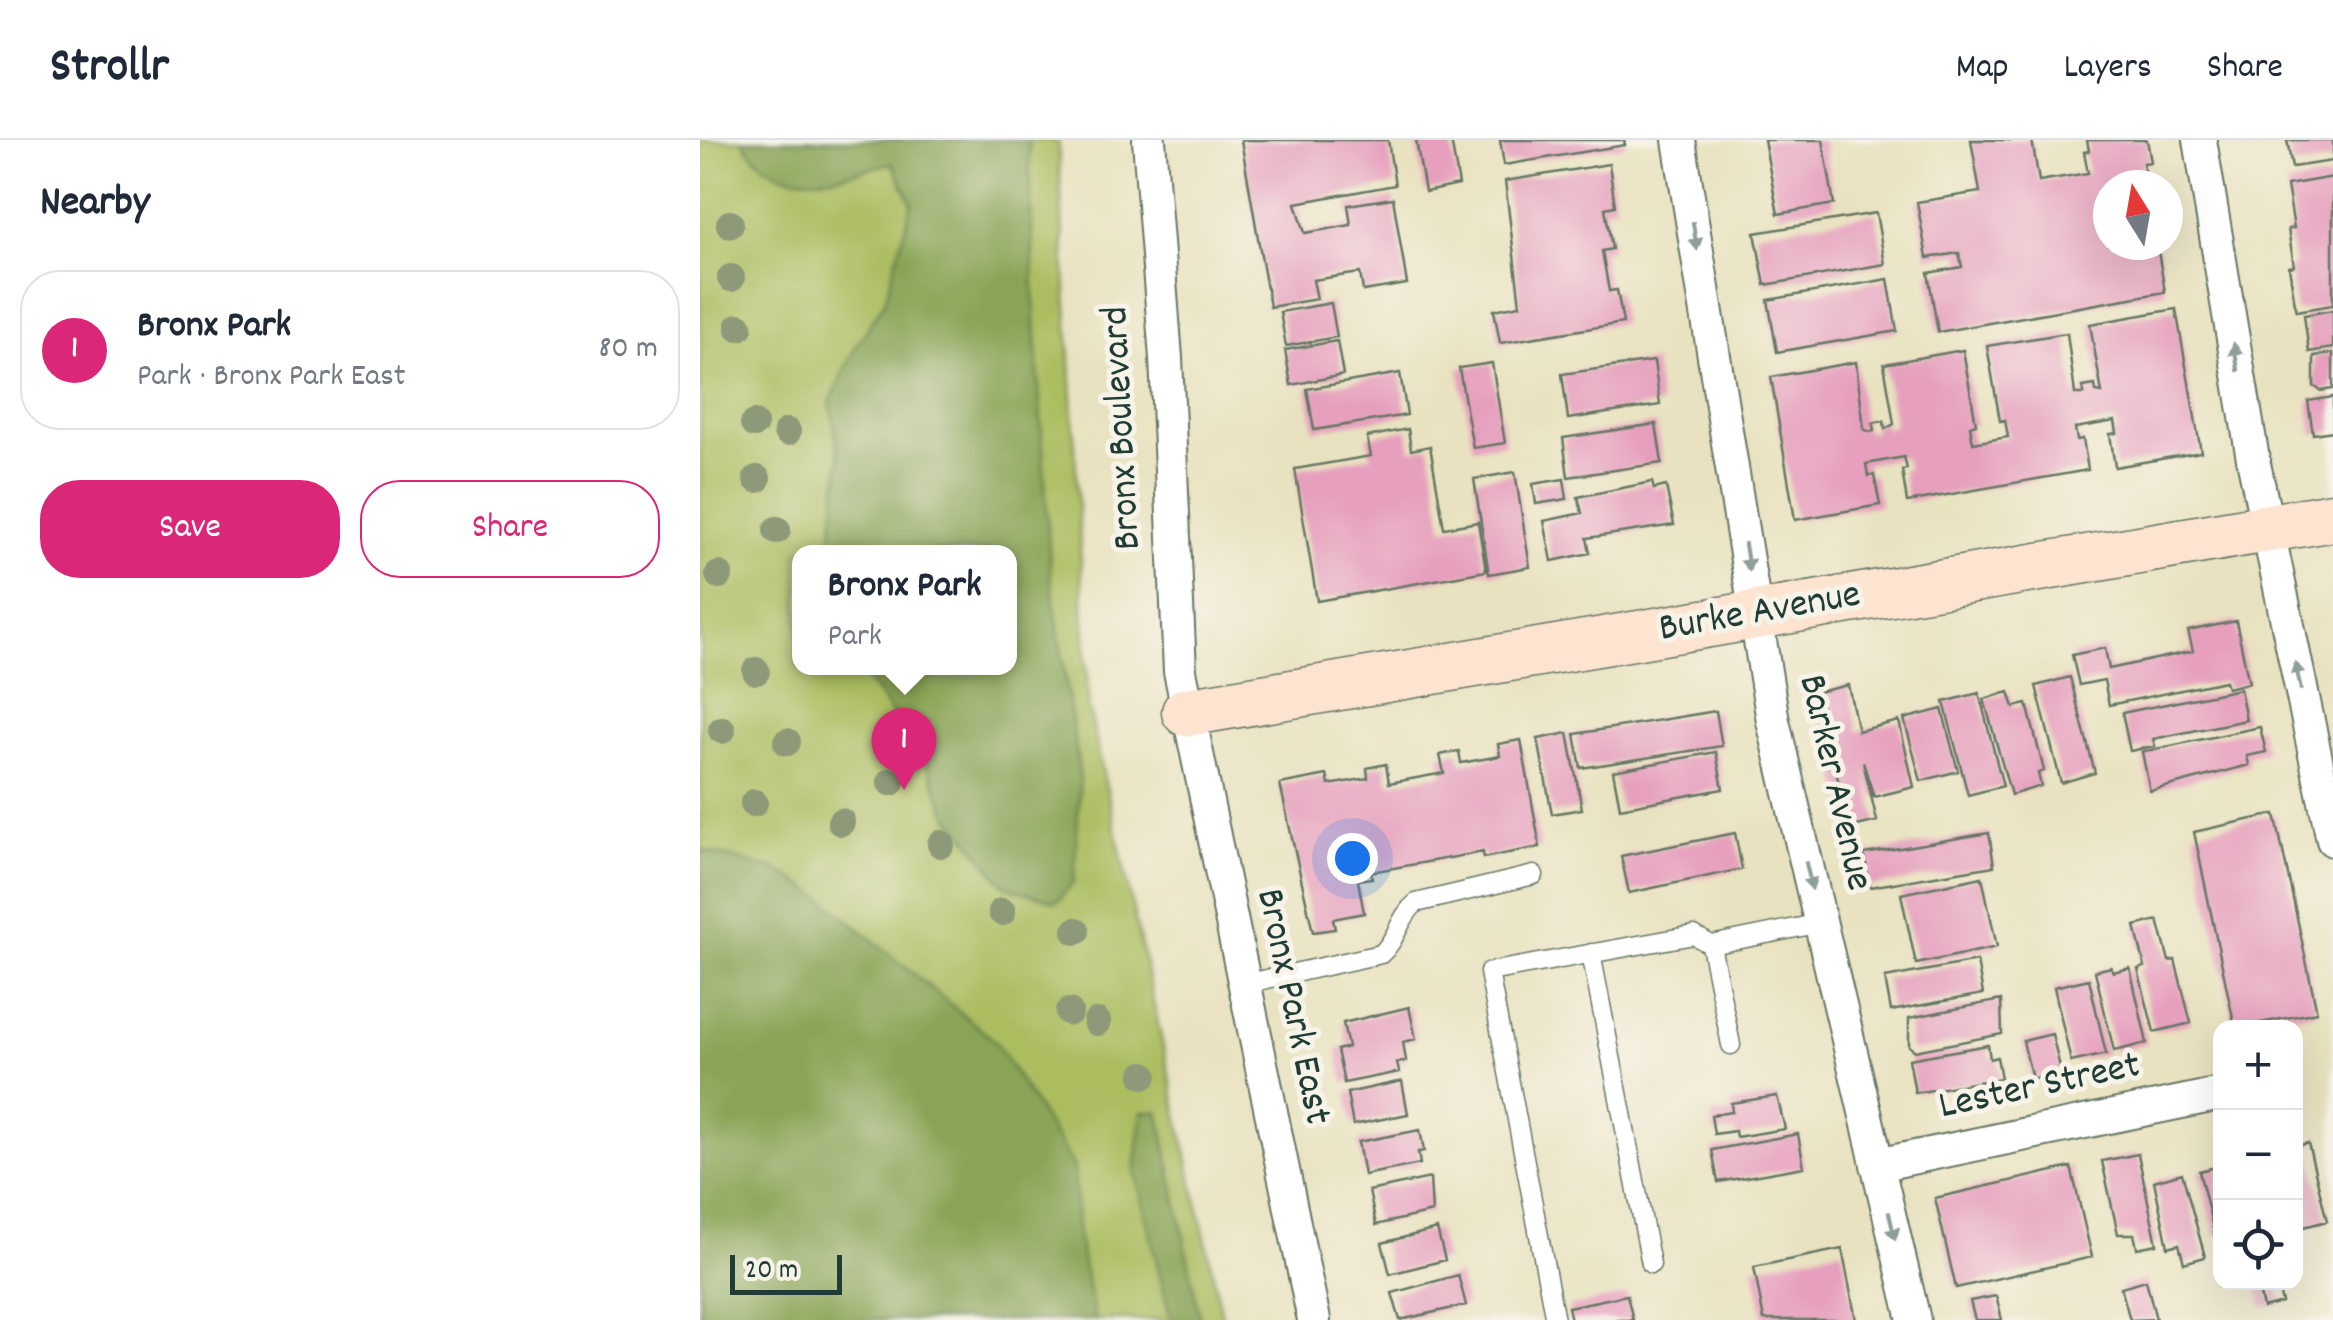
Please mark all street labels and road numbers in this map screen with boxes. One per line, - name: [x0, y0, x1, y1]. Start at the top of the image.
- street label: Bronx Boulevard: [1089, 305, 1159, 551]
- street label: Burke Avenue: [1655, 568, 1865, 660]
- street label: Barker Avenue: [1780, 669, 1886, 897]
- street label: Bronx Park East: [1238, 884, 1344, 1130]
- street label: Lester Street: [1934, 1039, 2146, 1137]

